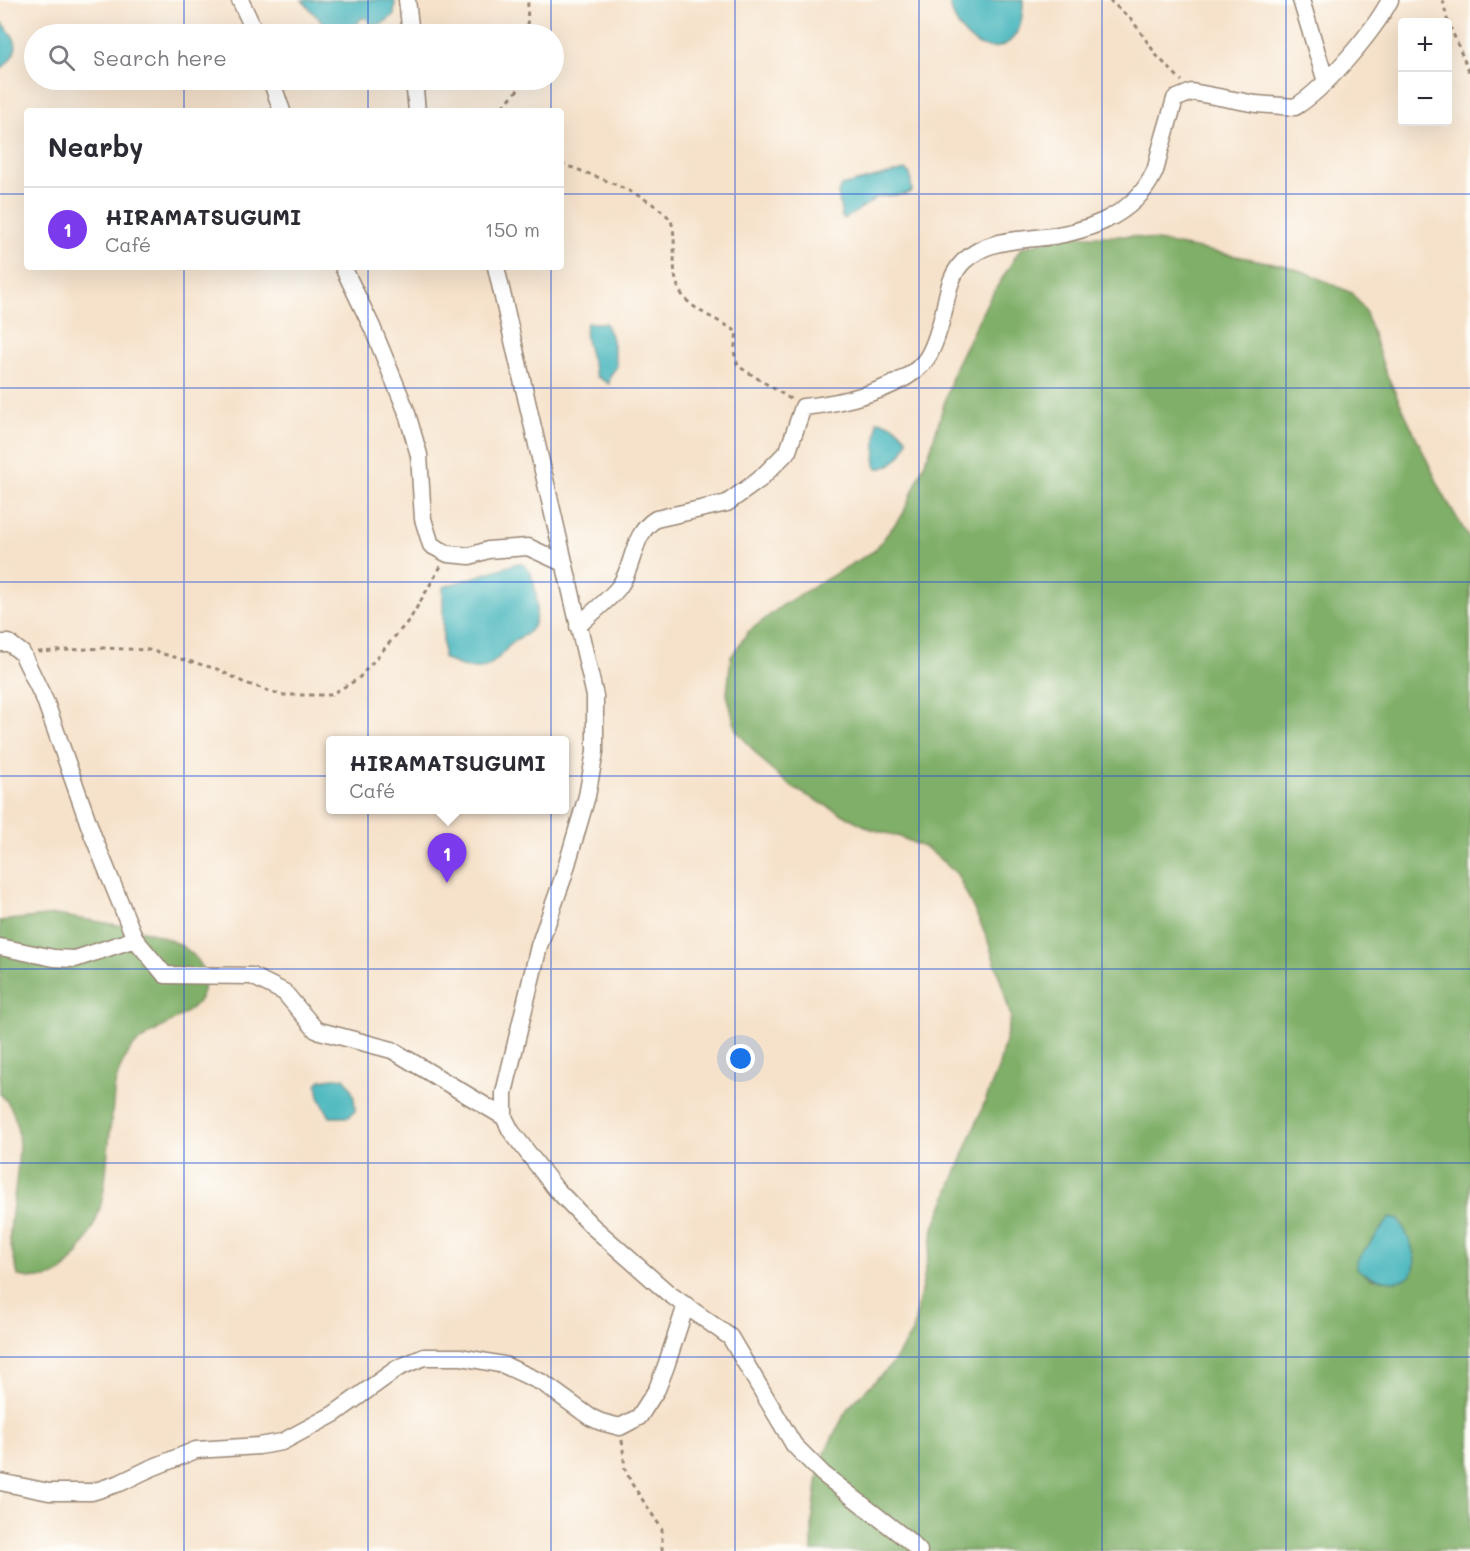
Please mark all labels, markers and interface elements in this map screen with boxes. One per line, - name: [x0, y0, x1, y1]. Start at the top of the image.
- map controls: [1398, 18, 1452, 126]
- button: +: [1398, 18, 1452, 72]
- search box: [24, 24, 564, 90]
- icon: search: [45, 41, 78, 74]
- text: Search here: [93, 43, 227, 72]
- button: −: [1398, 72, 1452, 126]
- text: Nearby: [48, 130, 143, 164]
- text: HIRAMATSUGUMI: [105, 202, 301, 231]
- text: 1: [63, 216, 72, 242]
- text: 150 m: [485, 216, 540, 242]
- text: Café: [105, 231, 151, 257]
- popup: [326, 736, 569, 814]
- text: HIRAMATSUGUMI: [349, 748, 546, 777]
- text: Café: [349, 777, 395, 803]
- pin: 1: [428, 834, 466, 883]
- your location: [726, 1044, 755, 1073]

